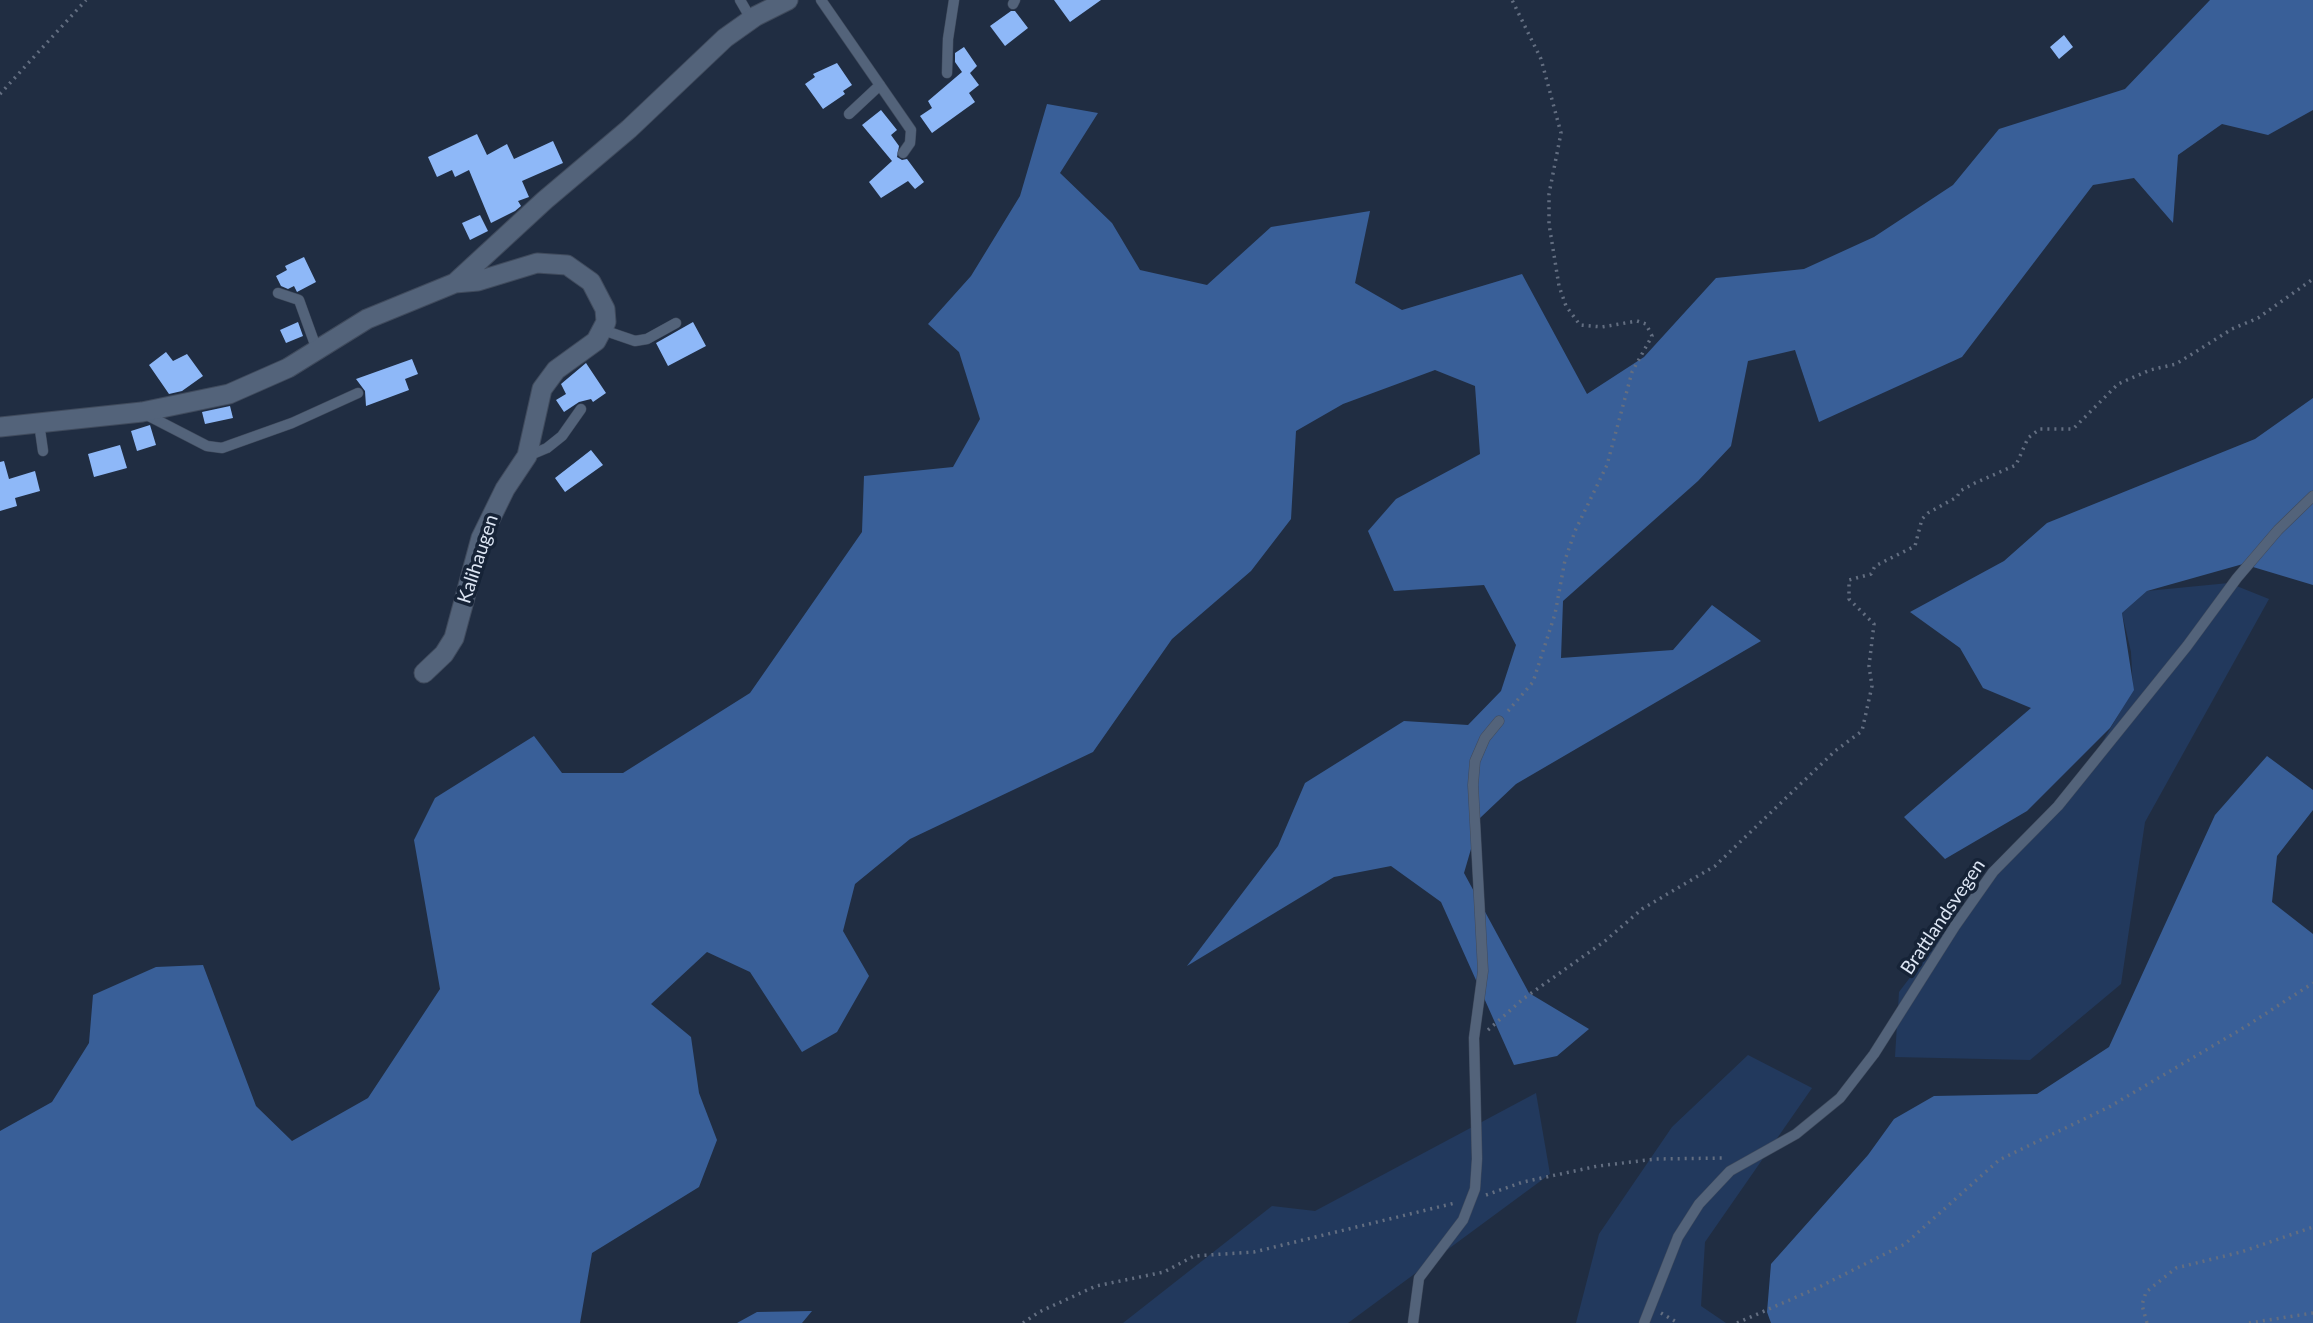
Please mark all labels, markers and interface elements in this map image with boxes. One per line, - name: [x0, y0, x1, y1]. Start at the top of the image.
- street label: Kalihaugen: [453, 512, 503, 606]
- street label: Brattlandsvegen: [1896, 855, 1990, 979]

